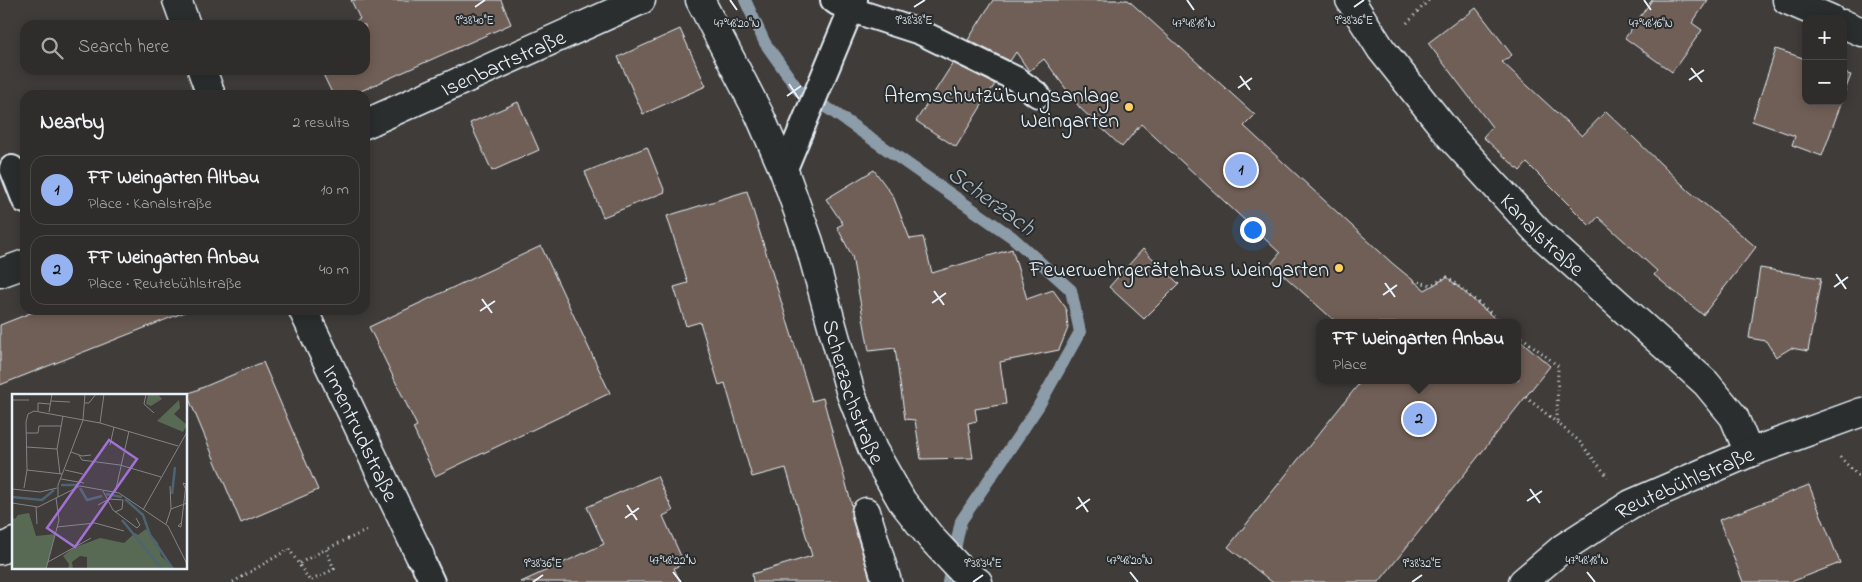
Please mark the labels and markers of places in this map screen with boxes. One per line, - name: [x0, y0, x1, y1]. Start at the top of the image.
- place label: Atemschutzübungsanlage Weingarten: [884, 81, 1119, 139]
- marker: Atemschutzübungsanlage Weingarten: [1123, 101, 1135, 113]
- pin: 1: [1225, 151, 1257, 189]
- place label: Feuerwehrgerätehaus Weingarten: [1028, 255, 1329, 288]
- marker: Feuerwehrgerätehaus Weingarten: [1333, 262, 1345, 274]
- pin: 2: [1403, 400, 1435, 438]

